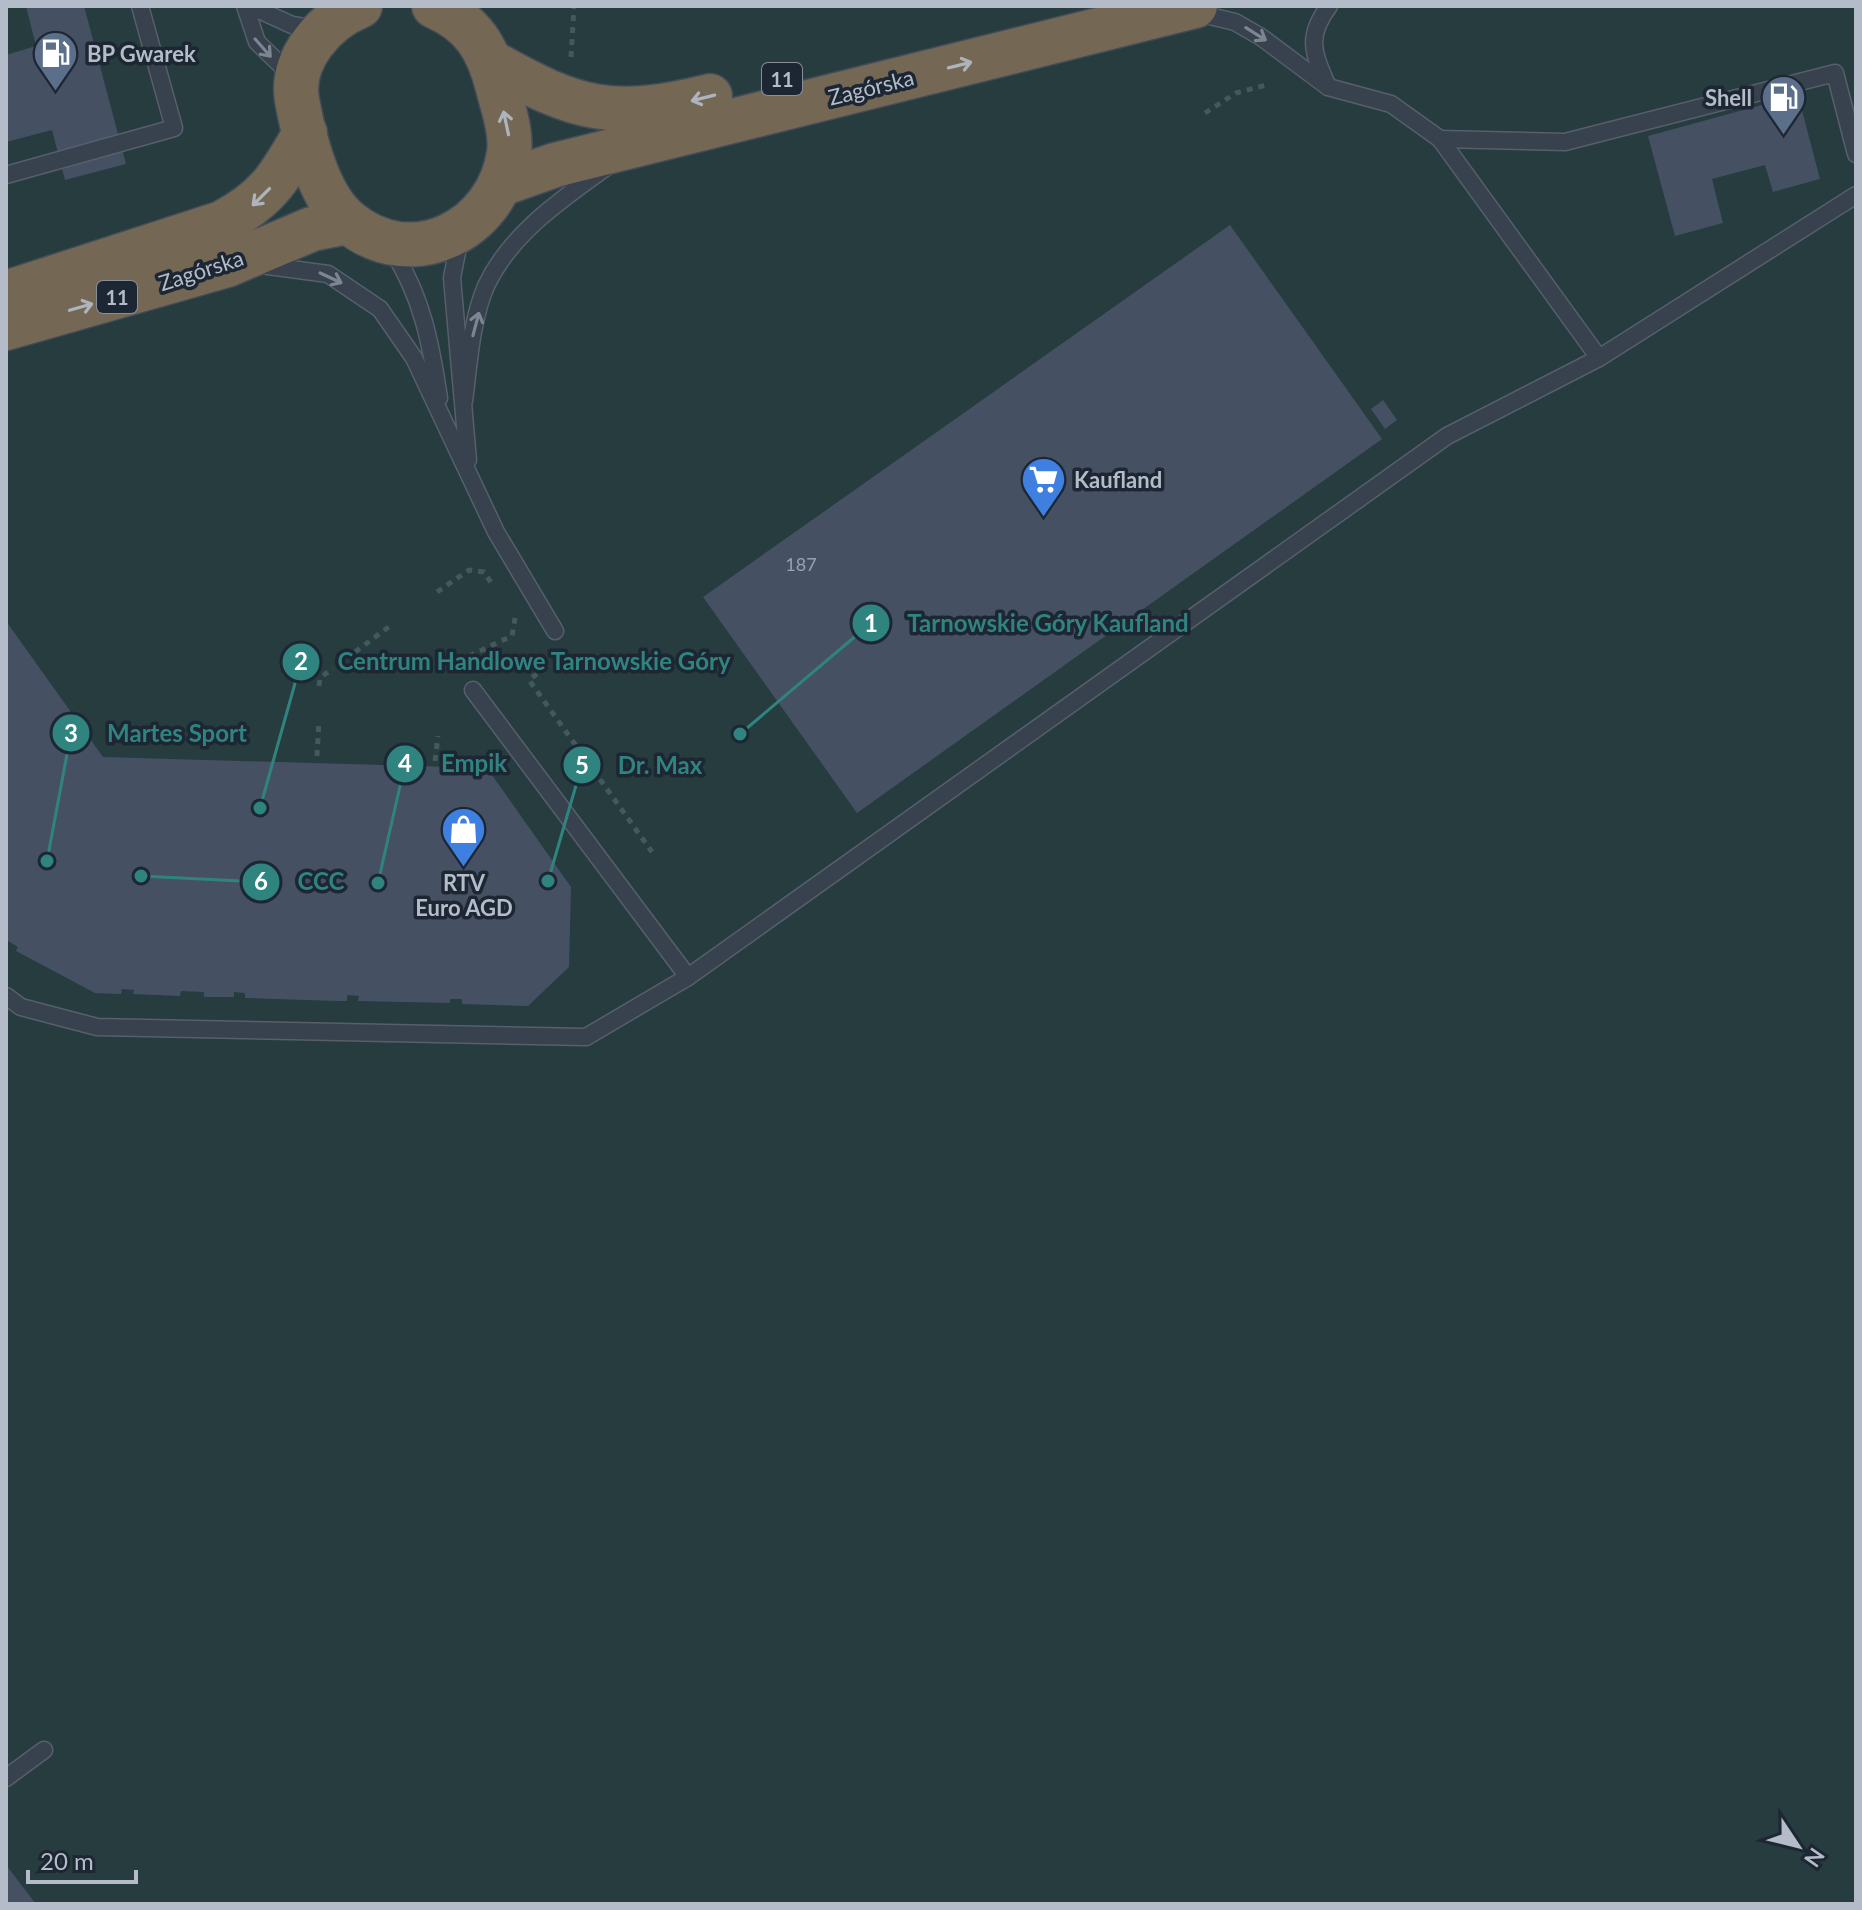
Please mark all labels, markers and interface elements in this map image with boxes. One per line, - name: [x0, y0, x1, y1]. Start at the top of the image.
- one-way arrow: [1244, 27, 1267, 43]
- fuel station icon: BP Gwarek: [32, 29, 80, 92]
- one-way arrow: [254, 37, 272, 57]
- place label: BP Gwarek: [87, 40, 196, 67]
- one-way arrow: [946, 57, 972, 72]
- road number: 11: [762, 63, 802, 95]
- street label: Zagórska: [825, 63, 917, 111]
- fuel station icon: Shell: [1759, 73, 1807, 136]
- place label: Shell: [1705, 84, 1752, 111]
- one-way arrow: [690, 92, 716, 107]
- one-way arrow: [498, 111, 513, 136]
- one-way arrow: [252, 187, 271, 207]
- street label: Zagórska: [155, 244, 247, 296]
- one-way arrow: [319, 271, 342, 286]
- road number: 11: [97, 281, 137, 313]
- one-way arrow: [67, 299, 93, 314]
- one-way arrow: [469, 312, 484, 338]
- supermarket icon: Kaufland: [1019, 455, 1067, 518]
- place label: Kaufland: [1074, 466, 1162, 493]
- house number: 187: [785, 553, 817, 575]
- callout: Tarnowskie Góry Kaufland: [851, 599, 1205, 647]
- text: 1: [864, 608, 878, 637]
- text: Tarnowskie Góry Kaufland: [907, 608, 1189, 637]
- callout: Centrum Handlowe Tarnowskie Góry: [281, 638, 747, 686]
- text: 2: [294, 646, 308, 675]
- text: Centrum Handlowe Tarnowskie Góry: [337, 646, 731, 675]
- callout: Martes Sport: [51, 709, 263, 757]
- text: 3: [64, 718, 78, 747]
- text: Martes Sport: [107, 718, 247, 747]
- callout: Empik: [385, 740, 523, 788]
- callout: Dr. Max: [562, 741, 719, 789]
- text: 4: [398, 748, 412, 777]
- text: Empik: [441, 748, 507, 777]
- text: 5: [575, 750, 589, 779]
- text: Dr. Max: [618, 750, 703, 779]
- shop icon: RTV Euro AGD: [440, 805, 488, 868]
- callout: CCC: [241, 858, 360, 906]
- text: 6: [254, 866, 268, 895]
- text: CCC: [298, 866, 345, 895]
- place label: RTV Euro AGD: [415, 869, 513, 921]
- north arrow: [1758, 1806, 1838, 1886]
- scale bar: [28, 1834, 136, 1884]
- text: N: [1799, 1843, 1831, 1872]
- text: 20 m: [40, 1846, 94, 1875]

